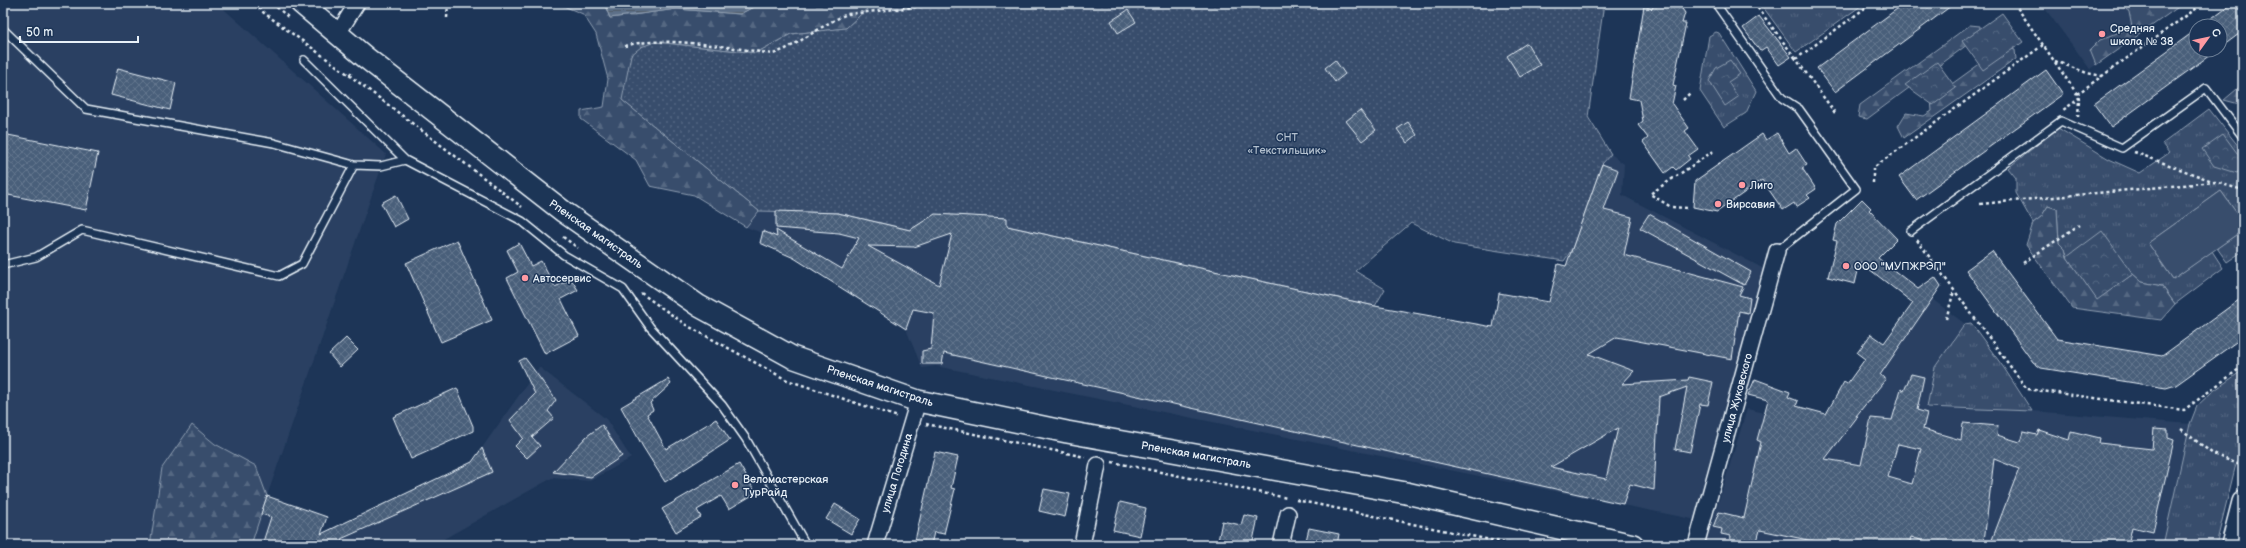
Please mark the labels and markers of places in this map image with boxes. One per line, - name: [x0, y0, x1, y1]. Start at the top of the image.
- place label: Средняя школа № 38: [2110, 22, 2173, 48]
- marker: Средняя школа № 38: [2097, 29, 2107, 39]
- place label: Лиго: [1749, 179, 1773, 192]
- marker: Лиго: [1737, 180, 1747, 190]
- place label: Вирсавия: [1726, 198, 1775, 211]
- marker: Вирсавия: [1713, 199, 1723, 209]
- place label: ООО "МУПЖРЭП": [1854, 260, 1946, 273]
- marker: ООО "МУПЖРЭП": [1841, 261, 1851, 271]
- place label: Автосервис: [532, 272, 592, 285]
- marker: Автосервис: [520, 273, 530, 283]
- place label: Веломастерская ТурРайд: [743, 473, 828, 499]
- marker: Веломастерская ТурРайд: [730, 480, 740, 490]

